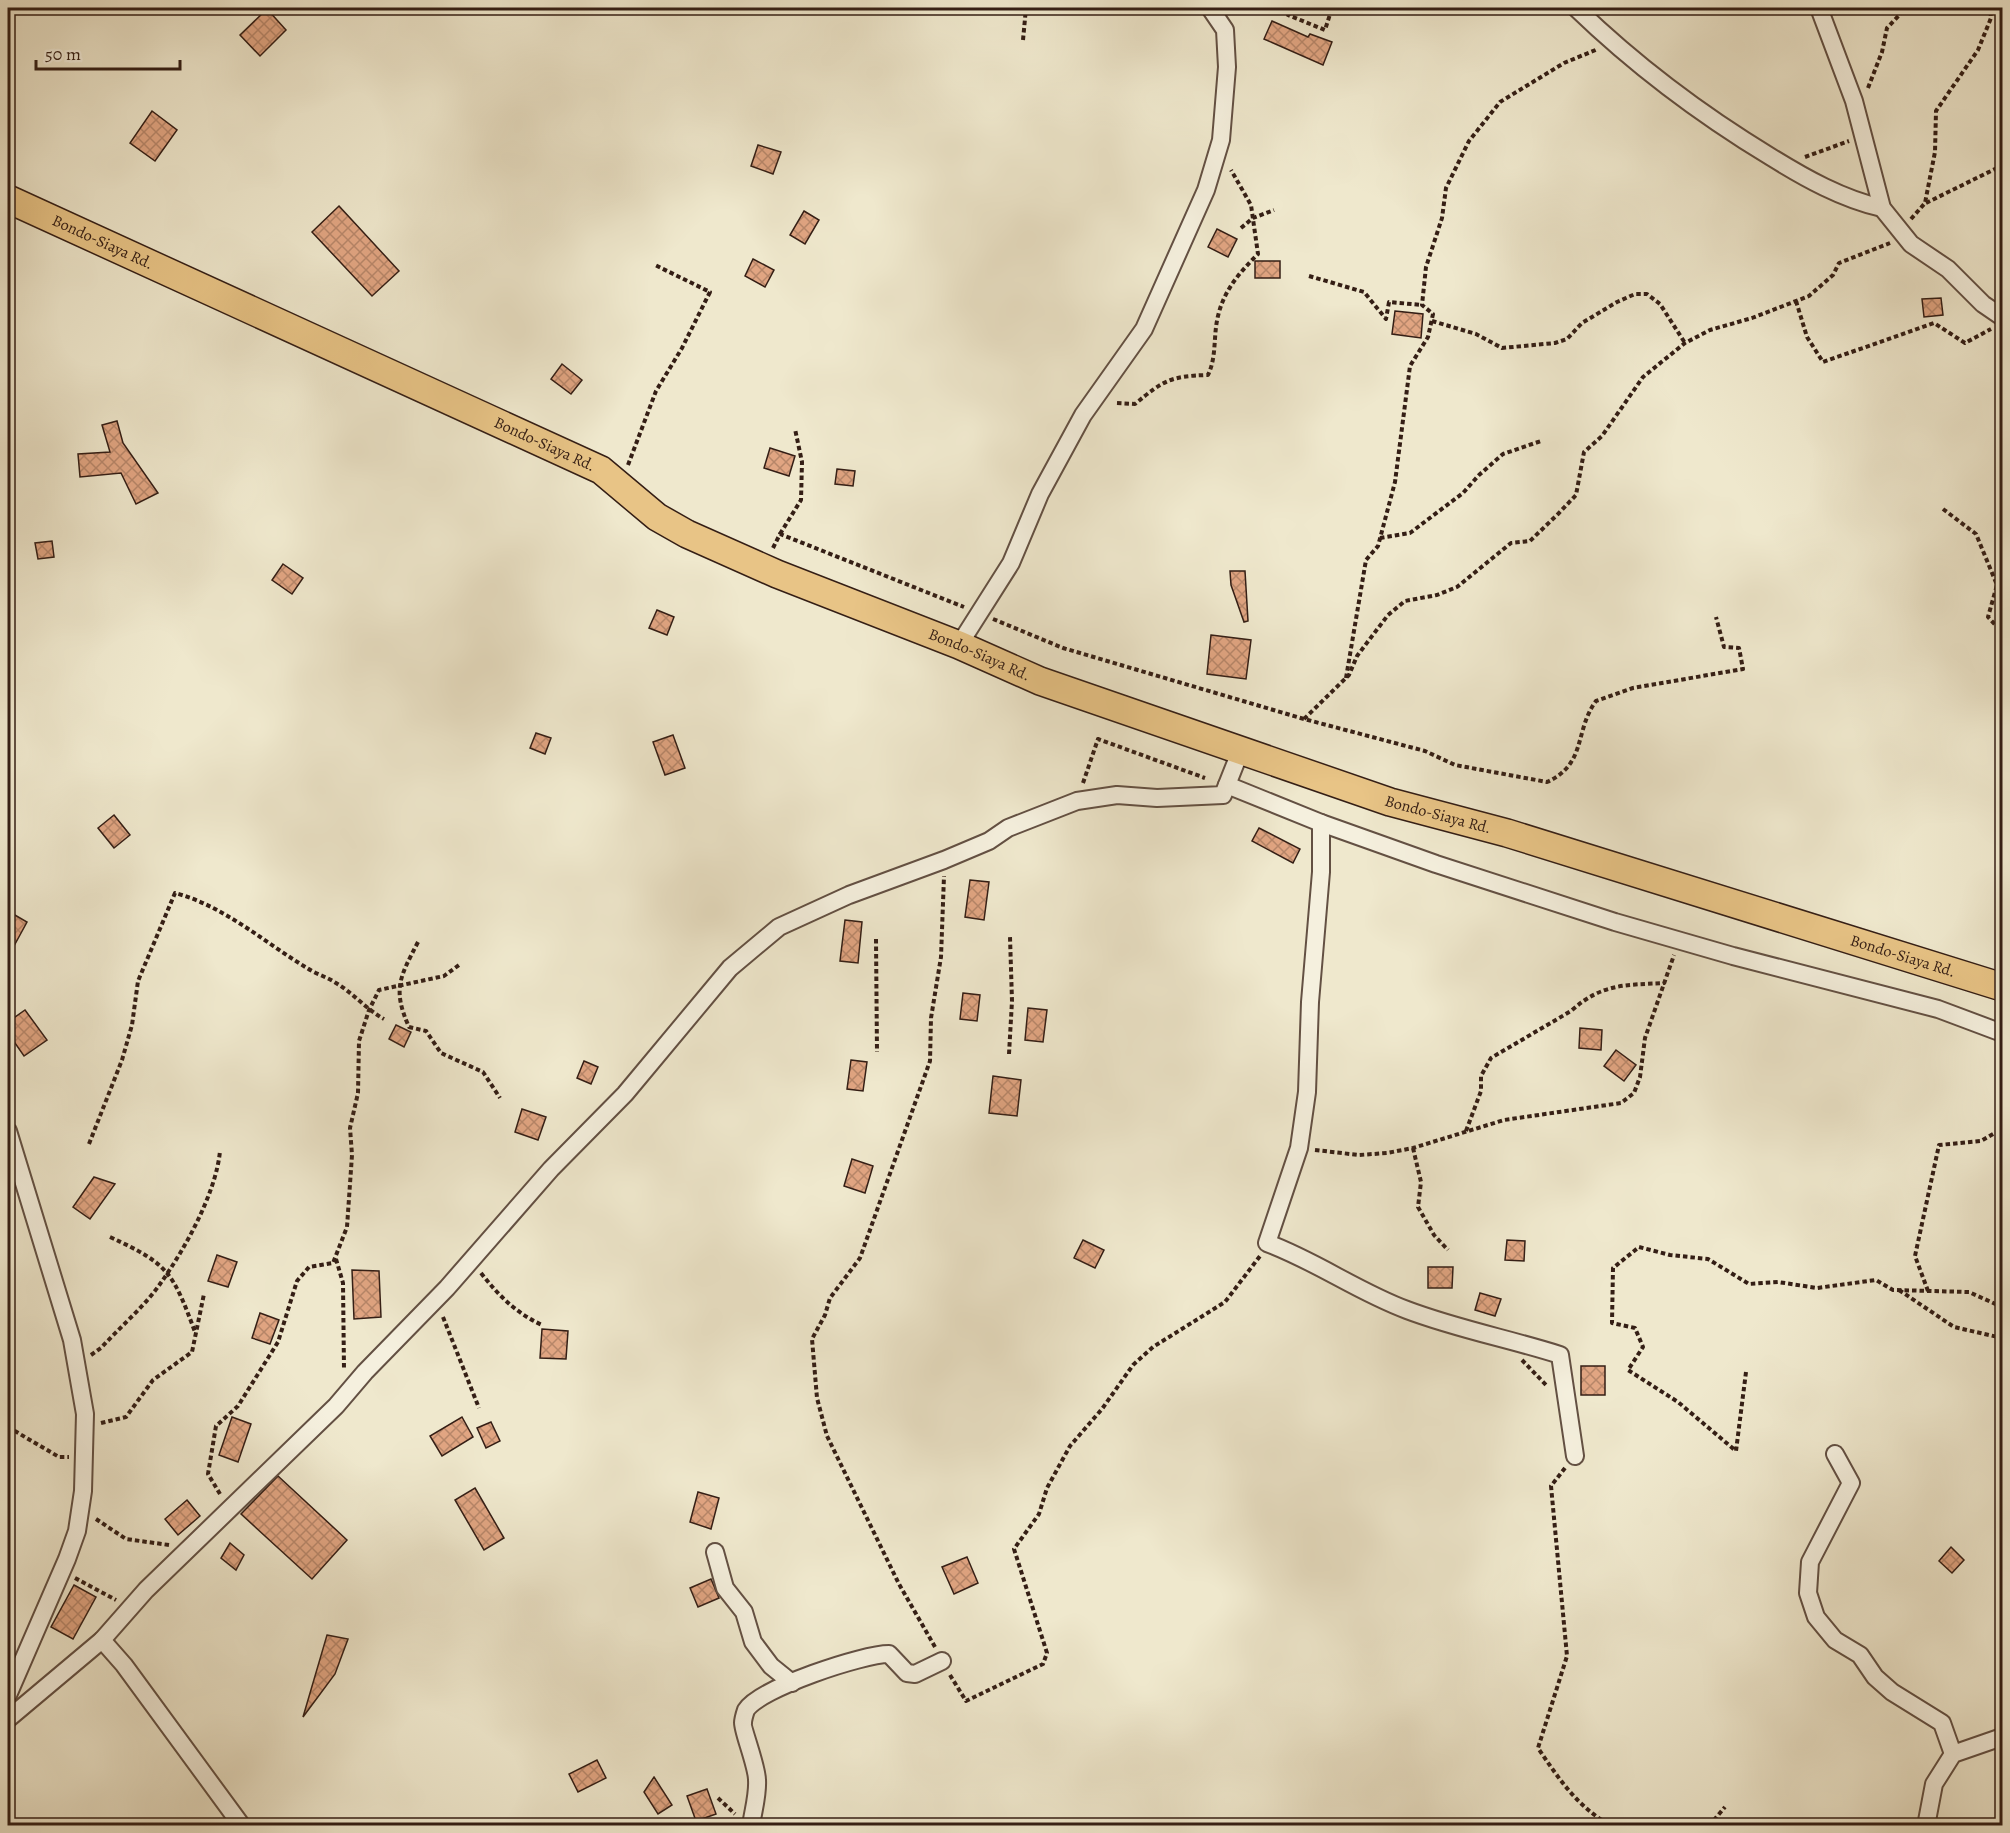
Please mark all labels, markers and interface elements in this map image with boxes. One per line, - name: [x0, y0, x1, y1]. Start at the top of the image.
- scale bar: [36, 33, 180, 71]
- text: 50 m: [45, 42, 81, 66]
- street label: Bondo-Siaya Rd.: [48, 210, 157, 275]
- street label: Bondo-Siaya Rd.: [490, 412, 599, 477]
- street label: Bondo-Siaya Rd.: [925, 623, 1034, 686]
- street label: Bondo-Siaya Rd.: [1382, 790, 1494, 839]
- street label: Bondo-Siaya Rd.: [1847, 929, 1958, 983]

